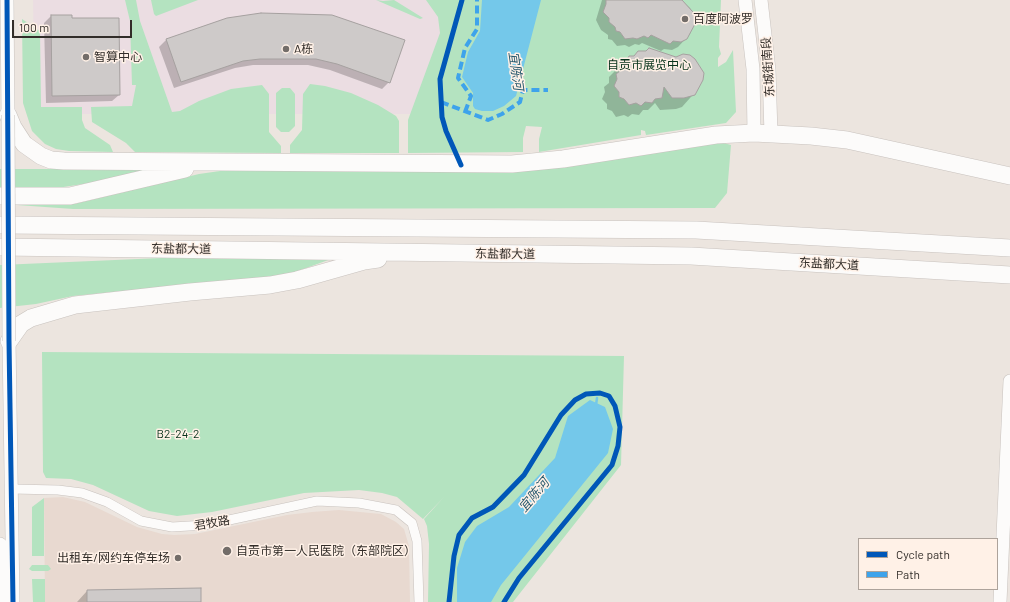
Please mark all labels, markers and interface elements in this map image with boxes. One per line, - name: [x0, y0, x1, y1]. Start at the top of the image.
- scale bar: [14, 12, 134, 38]
- place label: 百度阿波罗: [693, 12, 753, 26]
- marker: 百度阿波罗: [680, 14, 690, 24]
- text: 100 m: [19, 20, 49, 34]
- street label: 东城街南段: [759, 37, 777, 97]
- place label: A栋: [294, 42, 313, 56]
- marker: A栋: [281, 44, 291, 54]
- place label: 智算中心: [94, 50, 142, 64]
- water label: 宜陈河: [506, 51, 526, 91]
- marker: 智算中心: [81, 52, 91, 62]
- park label: 自贡市展览中心: [607, 58, 691, 72]
- street label: 东盐都大道: [151, 241, 211, 257]
- street label: 东盐都大道: [475, 246, 535, 262]
- street label: 东盐都大道: [799, 255, 859, 273]
- park label: B2-24-2: [157, 427, 199, 441]
- water label: 宜陈河: [515, 475, 553, 515]
- street label: 君牧路: [193, 513, 231, 533]
- legend: [858, 538, 998, 590]
- place label: 自贡市第一人民医院（东部院区）: [236, 544, 416, 558]
- marker: 自贡市第一人民医院（东部院区）: [221, 545, 233, 557]
- text: Cycle path: [896, 547, 950, 561]
- place label: 出租车/网约车停车场: [57, 551, 170, 565]
- marker: 出租车/网约车停车场: [173, 553, 183, 563]
- text: Path: [896, 567, 920, 581]

